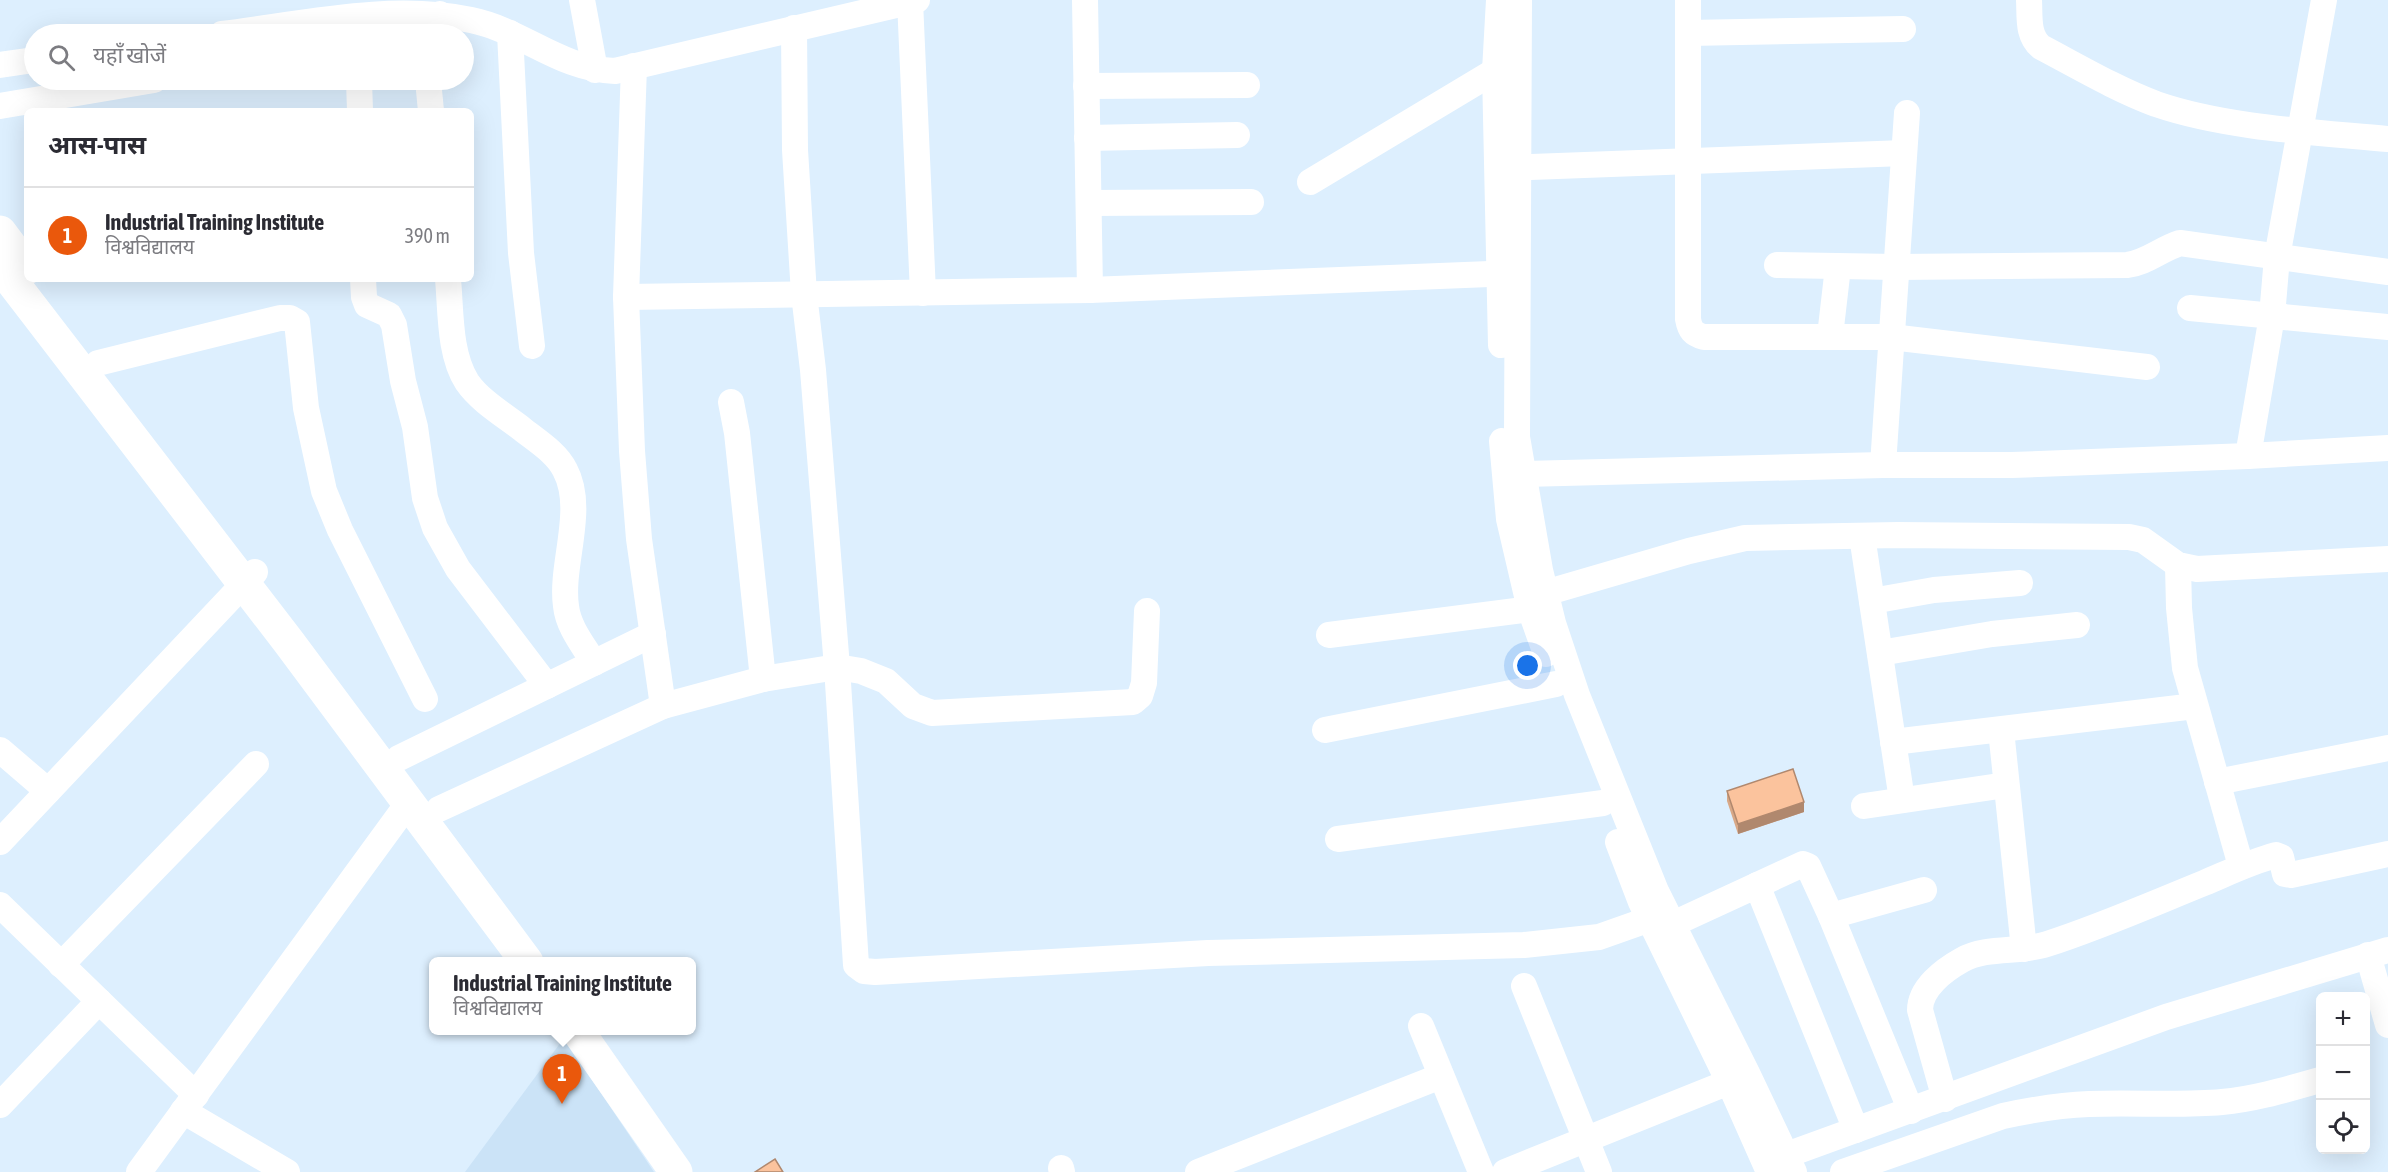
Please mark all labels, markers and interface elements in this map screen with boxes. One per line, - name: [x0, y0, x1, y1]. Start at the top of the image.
- search box: [24, 24, 474, 90]
- icon: search: [45, 41, 78, 74]
- text: यहाँ खोजें: [93, 42, 166, 68]
- text: आस-पास: [48, 130, 146, 160]
- text: Industrial Training Institute: [105, 209, 324, 235]
- text: 1: [63, 224, 72, 247]
- text: 390 m: [405, 224, 450, 247]
- text: विश्वविद्यालय: [105, 235, 194, 258]
- your location: [1513, 651, 1542, 680]
- popup: [429, 957, 696, 1035]
- text: Industrial Training Institute: [453, 970, 672, 996]
- map controls: [2316, 992, 2370, 1154]
- button: +: [2316, 992, 2370, 1046]
- text: विश्वविद्यालय: [453, 996, 542, 1019]
- button: −: [2316, 1046, 2370, 1100]
- pin: 1: [542, 1054, 582, 1104]
- button: locate: [2316, 1100, 2370, 1154]

